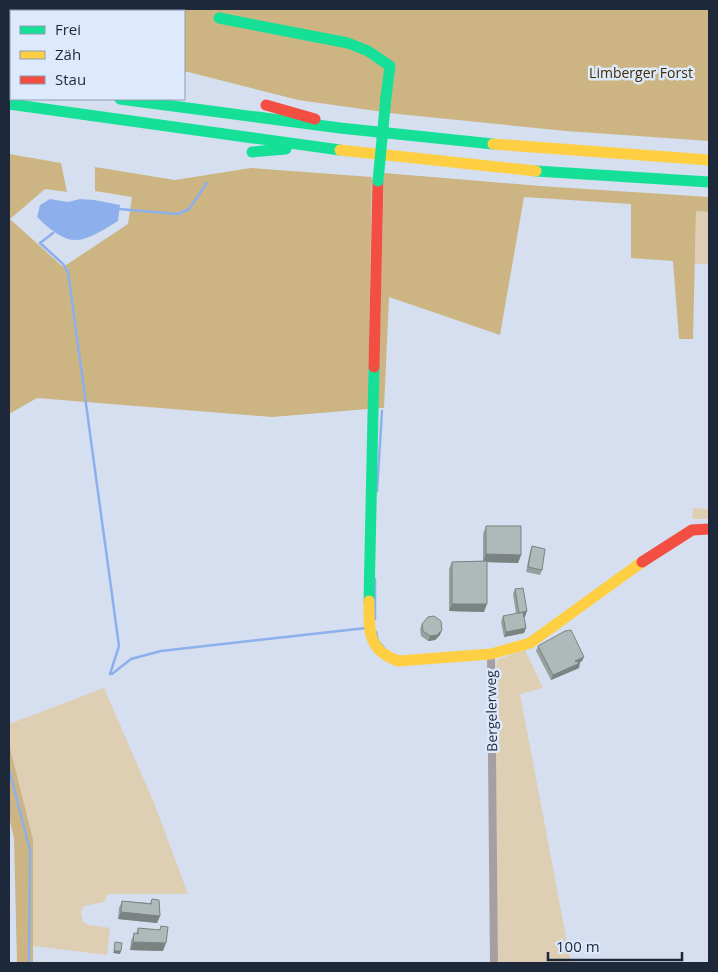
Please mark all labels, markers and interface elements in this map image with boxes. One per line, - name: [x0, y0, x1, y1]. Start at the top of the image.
- legend: [10, 10, 185, 100]
- text: Frei: [55, 19, 81, 39]
- text: Zäh: [55, 44, 81, 64]
- park label: Limberger Forst: [589, 63, 693, 82]
- text: Stau: [55, 69, 86, 89]
- street label: Bergelerweg: [481, 670, 501, 752]
- scale bar: [548, 930, 682, 962]
- text: 100 m: [556, 936, 600, 956]

